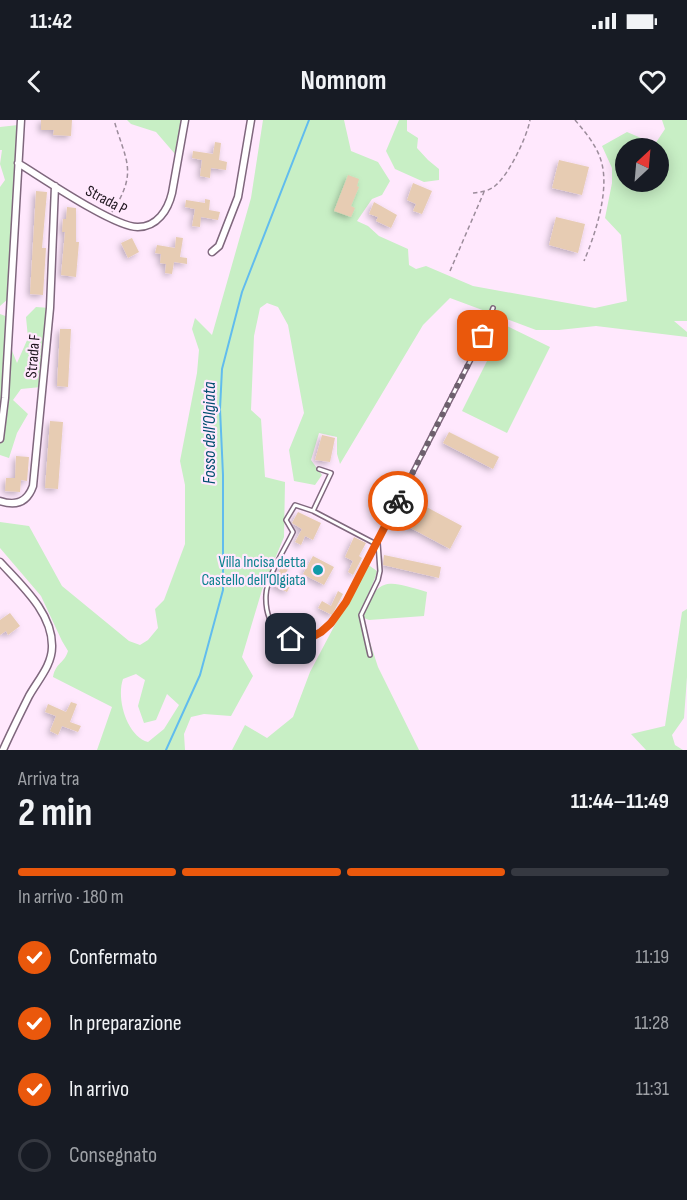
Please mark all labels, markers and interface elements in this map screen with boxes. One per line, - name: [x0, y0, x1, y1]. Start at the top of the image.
- text: 11:42: [30, 8, 72, 35]
- icon: back: [18, 65, 51, 98]
- text: Nomnom: [301, 65, 386, 97]
- icon: heart: [636, 65, 669, 98]
- north arrow: [615, 138, 669, 192]
- map controls: [615, 138, 669, 192]
- street label: Strada P: [82, 182, 131, 219]
- pin: [457, 310, 508, 361]
- icon: bag: [466, 319, 499, 352]
- street label: Strada F: [22, 333, 45, 379]
- water label: Fosso dell’Olgiata: [199, 381, 220, 484]
- courier: [368, 471, 428, 531]
- icon: bike: [382, 485, 415, 518]
- place label: Villa Incisa detta Castello dell'Olgiata: [201, 553, 306, 590]
- marker: Villa Incisa detta Castello dell'Olgiata: [311, 563, 325, 577]
- pin: [265, 613, 316, 664]
- icon: home: [274, 622, 307, 655]
- text: Arriva tra: [18, 767, 80, 791]
- text: 11:44–11:49: [571, 788, 669, 815]
- text: 2 min: [18, 790, 92, 837]
- text: In arrivo · 180 m: [18, 885, 124, 909]
- icon: check: [18, 941, 51, 974]
- text: Confermato: [69, 944, 157, 971]
- text: 11:19: [635, 945, 669, 969]
- icon: check: [18, 1007, 51, 1040]
- text: In preparazione: [69, 1010, 182, 1037]
- text: 11:28: [634, 1011, 669, 1035]
- icon: check: [18, 1073, 51, 1106]
- text: In arrivo: [69, 1076, 129, 1103]
- text: 11:31: [636, 1077, 669, 1101]
- text: Consegnato: [69, 1142, 157, 1169]

